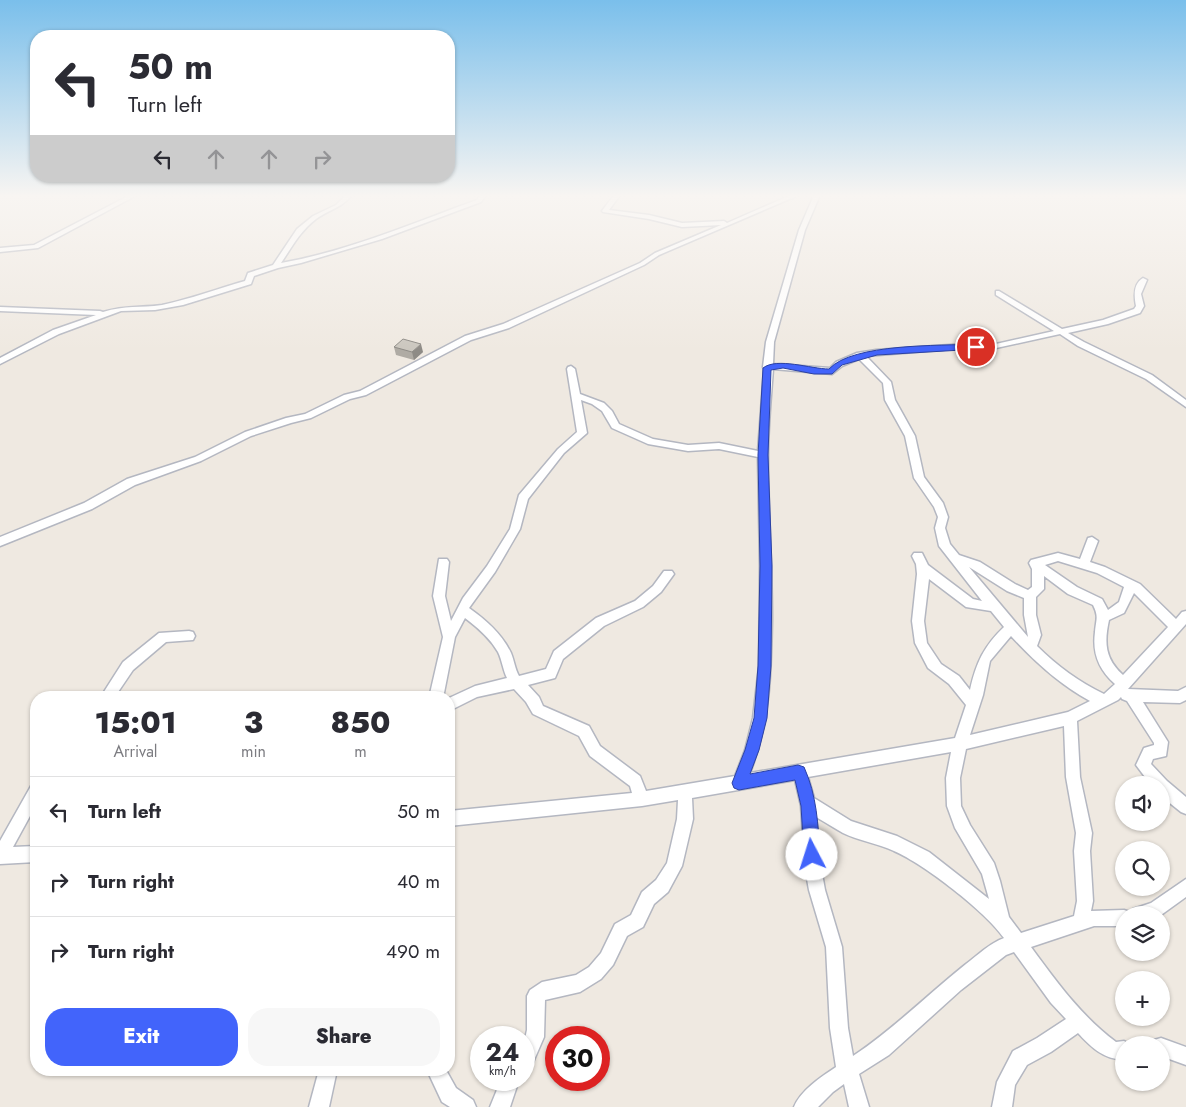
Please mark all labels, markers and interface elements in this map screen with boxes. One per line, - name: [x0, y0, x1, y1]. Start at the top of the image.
- text: 50 m: [128, 42, 213, 92]
- icon: left: [45, 50, 110, 115]
- text: Turn left: [128, 88, 202, 120]
- icon: left: [149, 145, 177, 173]
- icon: ahead: [202, 145, 230, 173]
- icon: ahead: [255, 145, 283, 173]
- icon: right: [308, 145, 336, 173]
- pin: [955, 326, 997, 368]
- icon: arrive: [962, 333, 990, 361]
- text: 15:01: [94, 701, 176, 744]
- text: 3: [244, 701, 263, 744]
- text: 850: [330, 701, 390, 744]
- text: Arrival: [113, 740, 158, 763]
- text: min: [241, 740, 266, 763]
- text: m: [354, 740, 367, 763]
- map controls: [1115, 776, 1170, 1091]
- button: sound: [1115, 776, 1170, 831]
- icon: left: [45, 798, 73, 826]
- text: Turn left: [88, 798, 161, 825]
- text: 50 m: [397, 798, 440, 825]
- position arrow: [785, 828, 837, 880]
- button: search: [1115, 841, 1170, 896]
- icon: right: [45, 868, 73, 896]
- text: Turn right: [88, 868, 174, 895]
- text: 40 m: [397, 868, 440, 895]
- button: layers: [1115, 906, 1170, 961]
- icon: right: [45, 938, 73, 966]
- text: Turn right: [88, 938, 174, 965]
- text: 490 m: [386, 938, 440, 965]
- button: +: [1115, 971, 1170, 1026]
- button: Exit: [45, 1008, 238, 1066]
- button: Share: [248, 1008, 440, 1066]
- speed limit sign: 30: [545, 1026, 610, 1091]
- text: 24: [486, 1034, 519, 1070]
- button: −: [1115, 1036, 1170, 1091]
- text: km/h: [489, 1062, 516, 1080]

